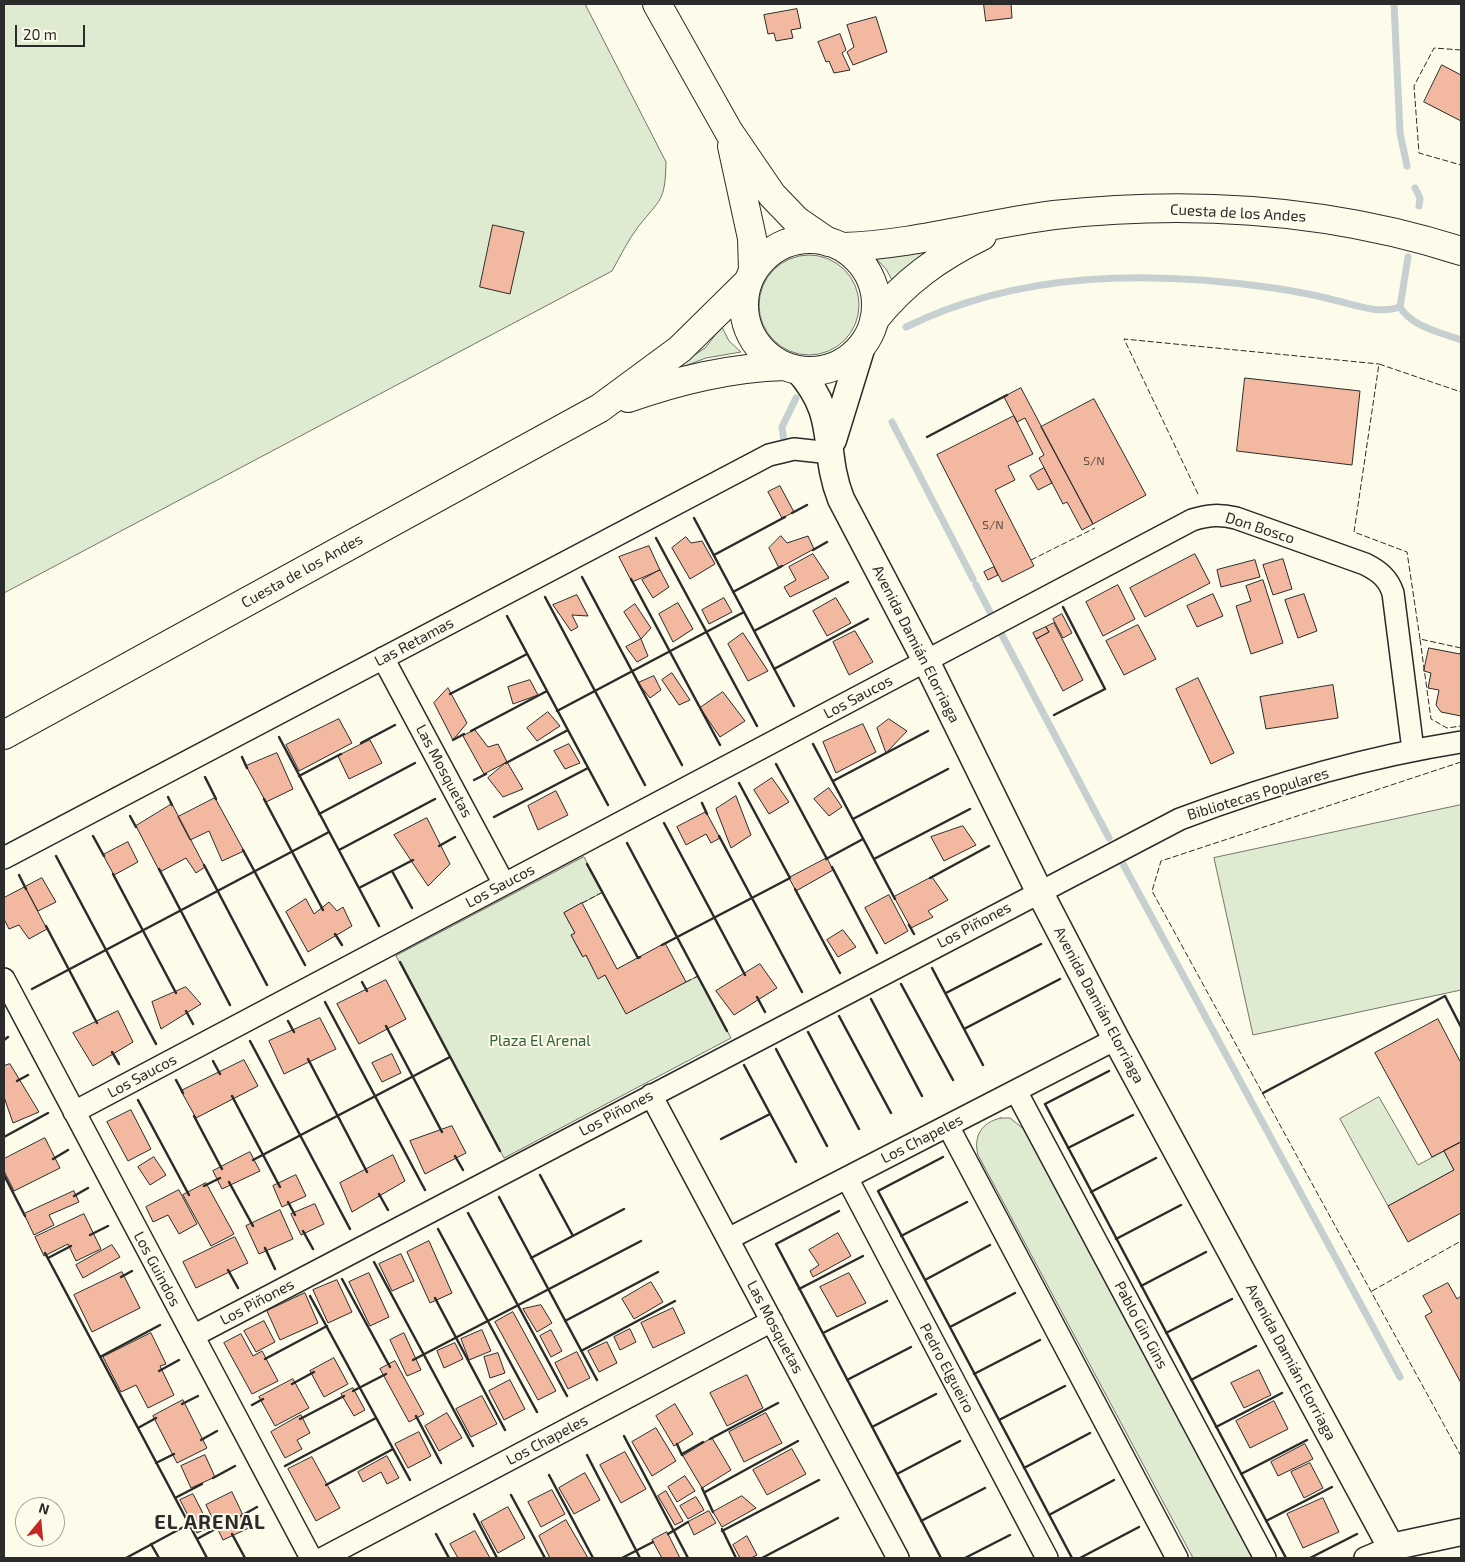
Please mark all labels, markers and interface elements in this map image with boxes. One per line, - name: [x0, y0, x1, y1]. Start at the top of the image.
- scale bar: [18, 15, 88, 47]
- text: 20 m: [23, 25, 57, 43]
- street label: Cuesta de los Andes: [1169, 200, 1307, 226]
- house number: S/N: [1083, 454, 1105, 468]
- street label: Don Bosco: [1223, 508, 1297, 548]
- house number: S/N: [982, 518, 1004, 532]
- street label: Cuesta de los Andes: [238, 530, 366, 612]
- street label: Avenida Damián Elorriaga: [868, 562, 964, 726]
- street label: Las Retamas: [371, 614, 457, 670]
- street label: Los Saucos: [820, 671, 896, 723]
- street label: Las Mosquetas: [412, 721, 476, 821]
- street label: Bibliotecas Populares: [1185, 764, 1331, 824]
- street label: Los Saucos: [462, 860, 538, 912]
- street label: Los Piñones: [934, 898, 1014, 952]
- street label: Avenida Damián Elorriaga: [1050, 924, 1148, 1086]
- park label: Plaza El Arenal: [489, 1032, 591, 1050]
- street label: Los Saucos: [104, 1050, 180, 1102]
- street label: Los Piñones: [576, 1086, 656, 1140]
- street label: Los Chapeles: [878, 1111, 966, 1167]
- street label: Los Guindos: [130, 1228, 184, 1310]
- street label: Los Piñones: [217, 1275, 297, 1329]
- street label: Las Mosquetas: [743, 1277, 807, 1377]
- street label: Pablo Gin Gins: [1110, 1278, 1172, 1372]
- street label: Avenida Damián Elorriaga: [1242, 1281, 1340, 1443]
- street label: Pedro Elgueiro: [916, 1320, 978, 1416]
- street label: Los Chapeles: [503, 1411, 591, 1469]
- north arrow: [15, 1497, 65, 1547]
- text: N: [37, 1499, 52, 1518]
- district label: EL ARENAL: [153, 1510, 267, 1534]

